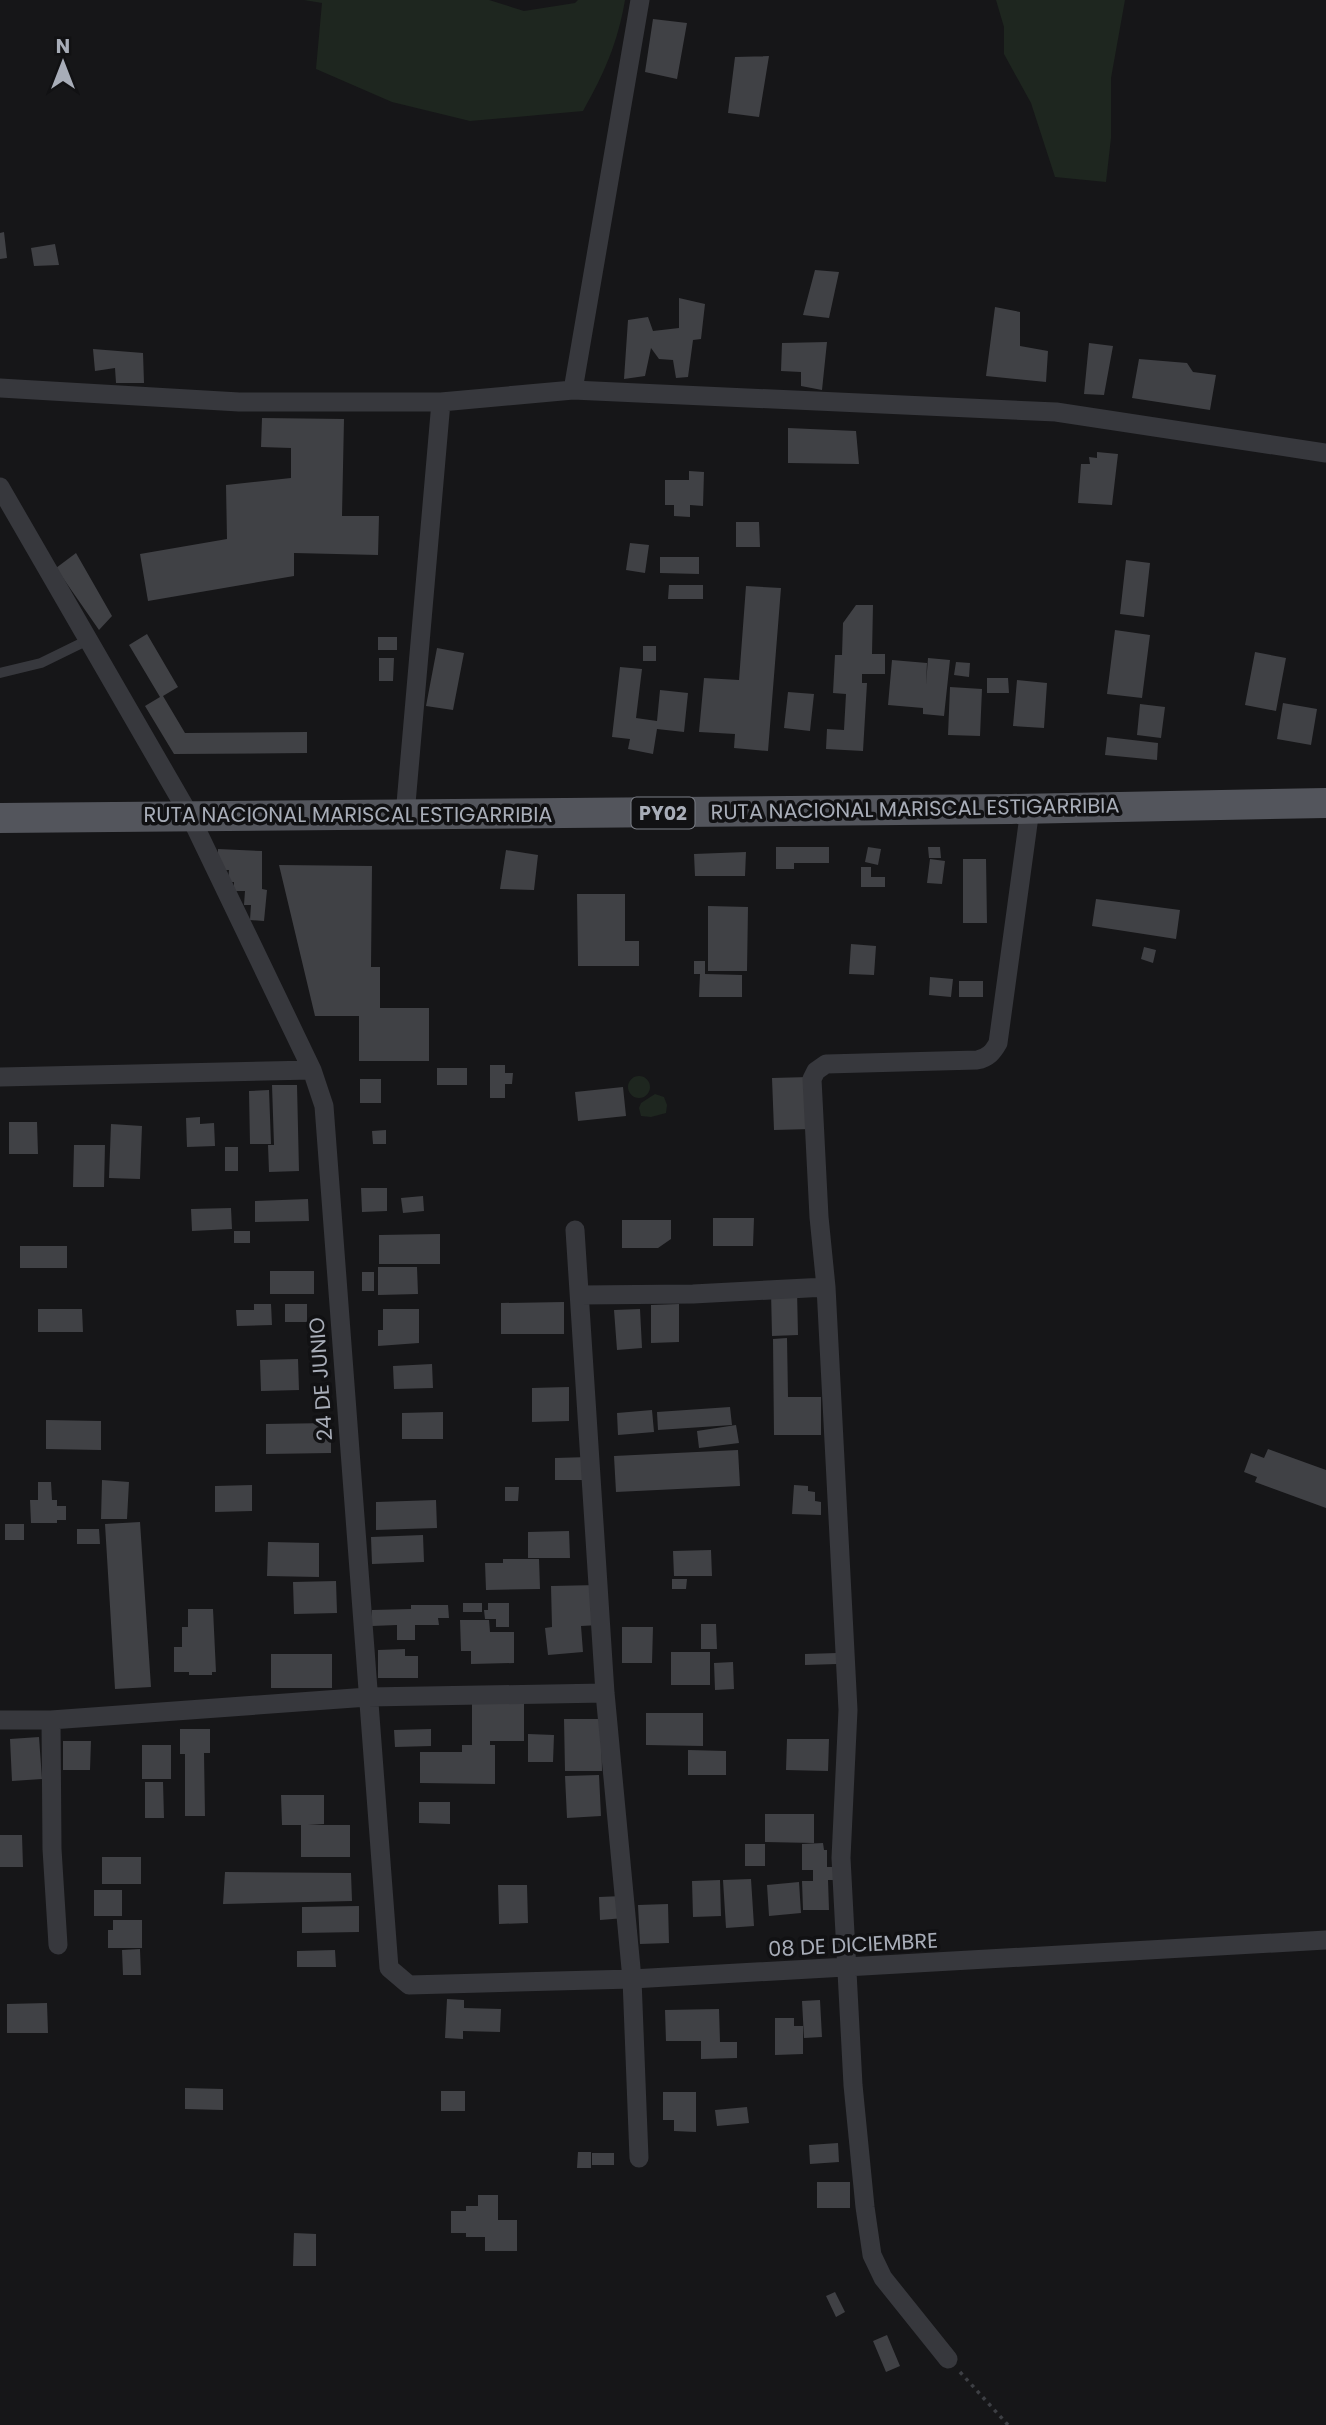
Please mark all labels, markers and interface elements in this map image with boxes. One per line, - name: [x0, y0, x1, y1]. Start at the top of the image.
- north arrow: [28, 28, 98, 98]
- text: N: [56, 33, 70, 60]
- street label: RUTA NACIONAL MARISCAL ESTIGARRIBIA: [710, 790, 1120, 827]
- road number: PY02: [632, 798, 694, 828]
- street label: RUTA NACIONAL MARISCAL ESTIGARRIBIA: [143, 800, 553, 829]
- street label: 24 DE JUNIO: [302, 1316, 339, 1442]
- street label: 08 DE DICIEMBRE: [767, 1926, 939, 1963]

